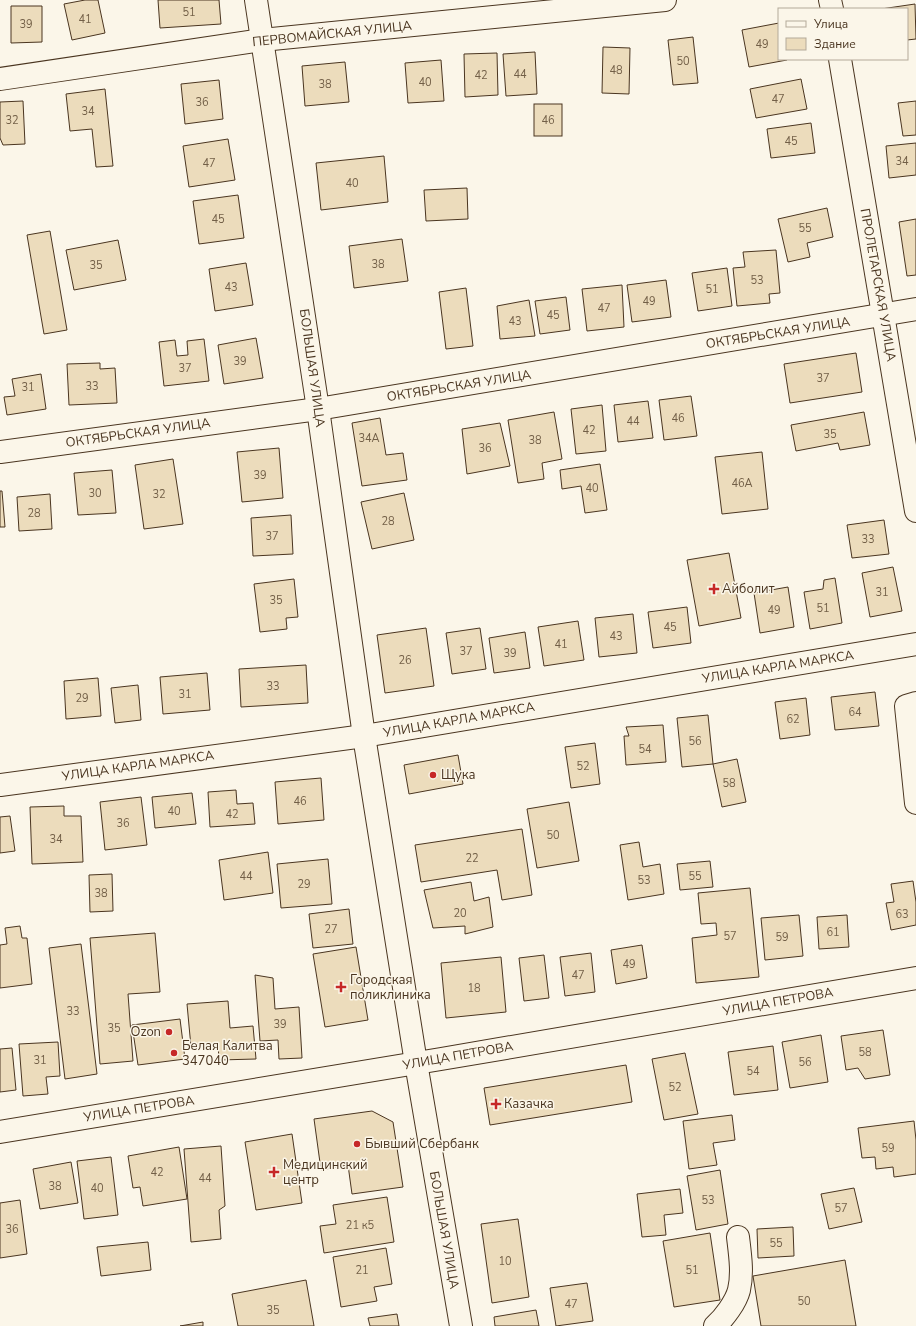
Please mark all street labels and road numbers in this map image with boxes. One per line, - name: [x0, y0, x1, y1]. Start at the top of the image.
- street label: ПЕРВОМАЙСКАЯ УЛИЦА: [251, 16, 413, 51]
- street label: ПРОЛЕТАРСКАЯ УЛИЦА: [856, 207, 900, 363]
- street label: БОЛЬШАЯ УЛИЦА: [295, 308, 329, 429]
- street label: ОКТЯБРЬСКАЯ УЛИЦА: [704, 313, 852, 353]
- street label: ОКТЯБРЬСКАЯ УЛИЦА: [385, 366, 533, 406]
- street label: ОКТЯБРЬСКАЯ УЛИЦА: [64, 414, 212, 452]
- street label: УЛИЦА КАРЛА МАРКСА: [700, 646, 856, 688]
- street label: УЛИЦА КАРЛА МАРКСА: [381, 698, 537, 742]
- street label: УЛИЦА КАРЛА МАРКСА: [60, 746, 216, 786]
- street label: УЛИЦА ПЕТРОВА: [720, 983, 835, 1021]
- street label: УЛИЦА ПЕТРОВА: [400, 1037, 515, 1075]
- street label: УЛИЦА ПЕТРОВА: [81, 1091, 196, 1127]
- street label: БОЛЬШАЯ УЛИЦА: [425, 1170, 463, 1291]

